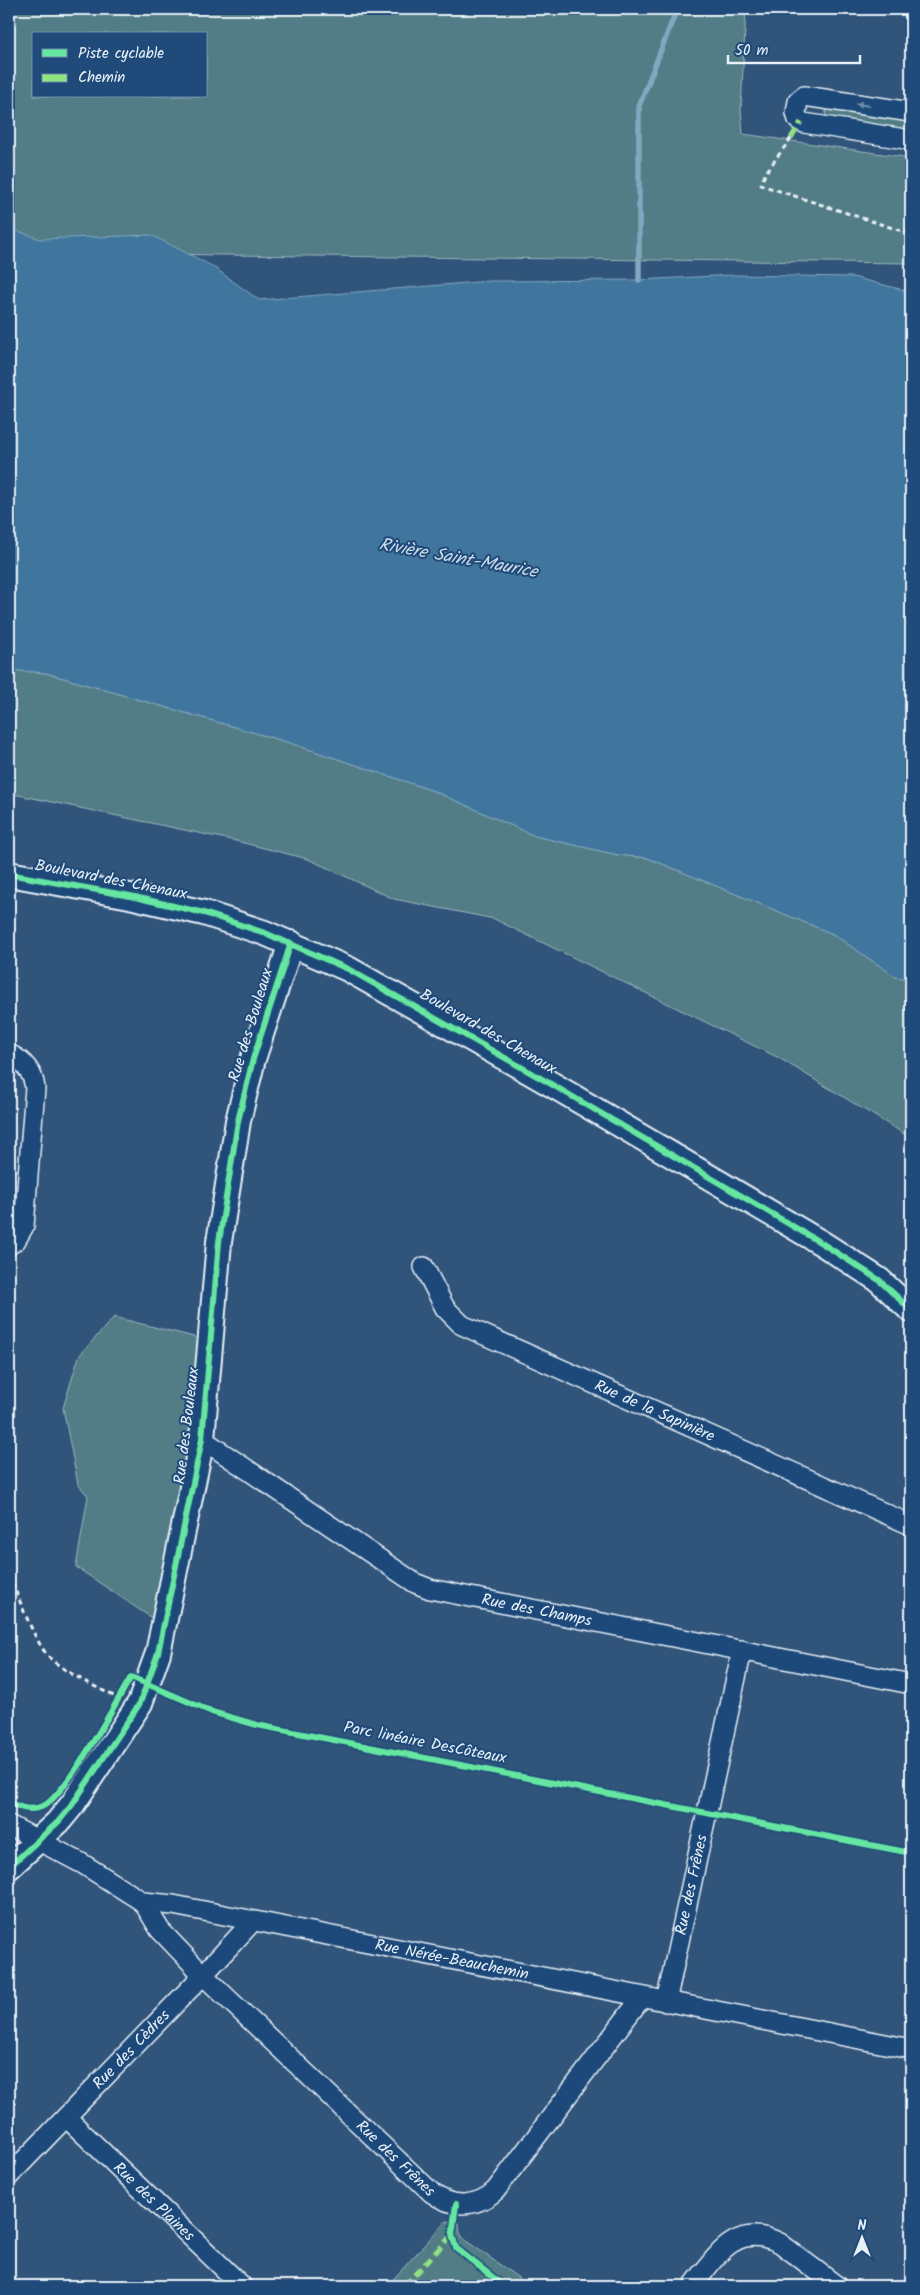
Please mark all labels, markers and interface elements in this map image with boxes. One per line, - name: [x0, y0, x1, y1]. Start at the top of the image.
- legend: [32, 32, 208, 98]
- scale bar: [728, 32, 860, 64]
- text: 50 m: [735, 39, 769, 63]
- text: Piste cyclable: [78, 42, 164, 66]
- text: Chemin: [78, 66, 125, 90]
- one-way arrow: [855, 100, 871, 108]
- water label: Rivière Saint-Maurice: [376, 531, 541, 588]
- street label: Boulevard des Chenaux: [33, 853, 190, 907]
- street label: Rue des Bouleaux: [222, 964, 280, 1085]
- street label: Boulevard des Chenaux: [415, 983, 562, 1082]
- street label: Rue des Bouleaux: [167, 1365, 207, 1486]
- street label: Rue de la Sapinière: [590, 1373, 719, 1449]
- street label: Rue des Champs: [479, 1587, 594, 1633]
- street label: Parc linéaire DesCôteaux: [342, 1715, 510, 1771]
- street label: Rue des Frênes: [668, 1832, 714, 1937]
- street label: Rue Nérée-Beauchemin: [373, 1932, 531, 1987]
- street label: Rue des Cèdres: [86, 2003, 176, 2095]
- street label: Rue des Frênes: [350, 2114, 441, 2203]
- street label: Rue des Plaines: [107, 2156, 201, 2247]
- north arrow: [838, 2212, 888, 2262]
- text: N: [858, 2215, 867, 2237]

